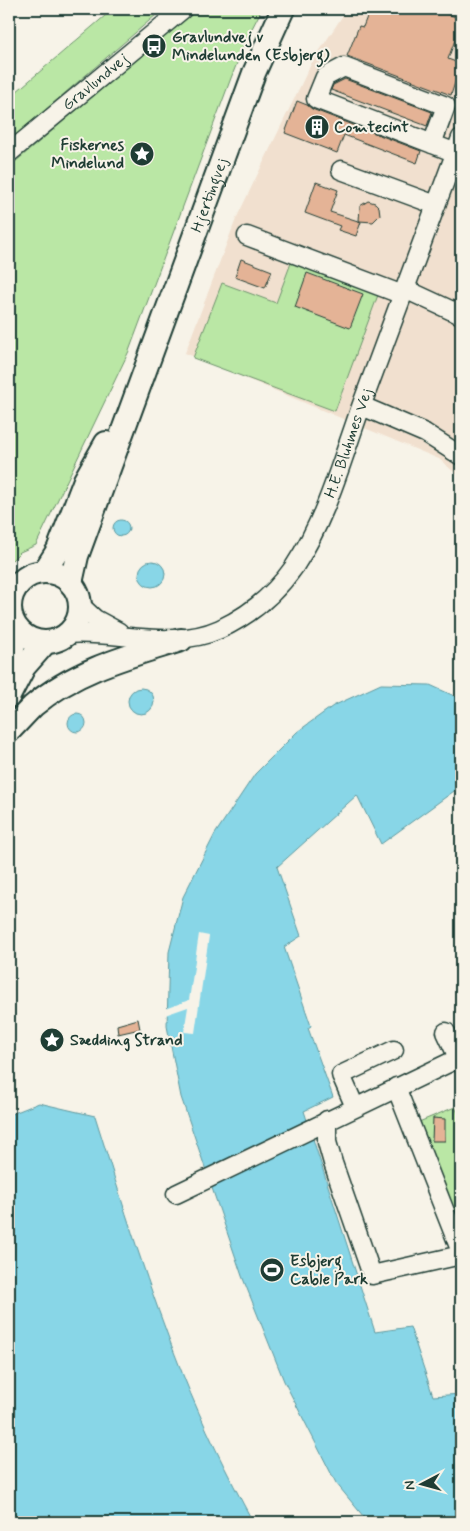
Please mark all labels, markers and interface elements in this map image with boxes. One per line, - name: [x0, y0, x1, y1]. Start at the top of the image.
- place label: Gravlundvej v Mindelunden (Esbjerg): [172, 27, 330, 68]
- bus stop icon: Gravlundvej v Mindelunden (Esbjerg): [141, 33, 167, 59]
- street label: Gravlundvej: [58, 48, 133, 115]
- building icon: Comtecint: [304, 114, 330, 140]
- place label: Comtecint: [334, 117, 409, 138]
- place label: Fiskernes Mindelund: [51, 135, 125, 174]
- place icon: Fiskernes Mindelund: [129, 141, 155, 167]
- street label: Hjertingvej: [186, 155, 233, 235]
- street label: H.E. Bluhmes Vej: [319, 385, 378, 501]
- place icon: Sædding Strand: [39, 1027, 65, 1053]
- place label: Sædding Strand: [70, 1030, 182, 1052]
- place label: Esbjerg Cable Park: [290, 1251, 368, 1290]
- sports icon: Esbjerg Cable Park: [259, 1257, 285, 1283]
- north arrow: [398, 1458, 448, 1508]
- text: N: [401, 1480, 420, 1491]

